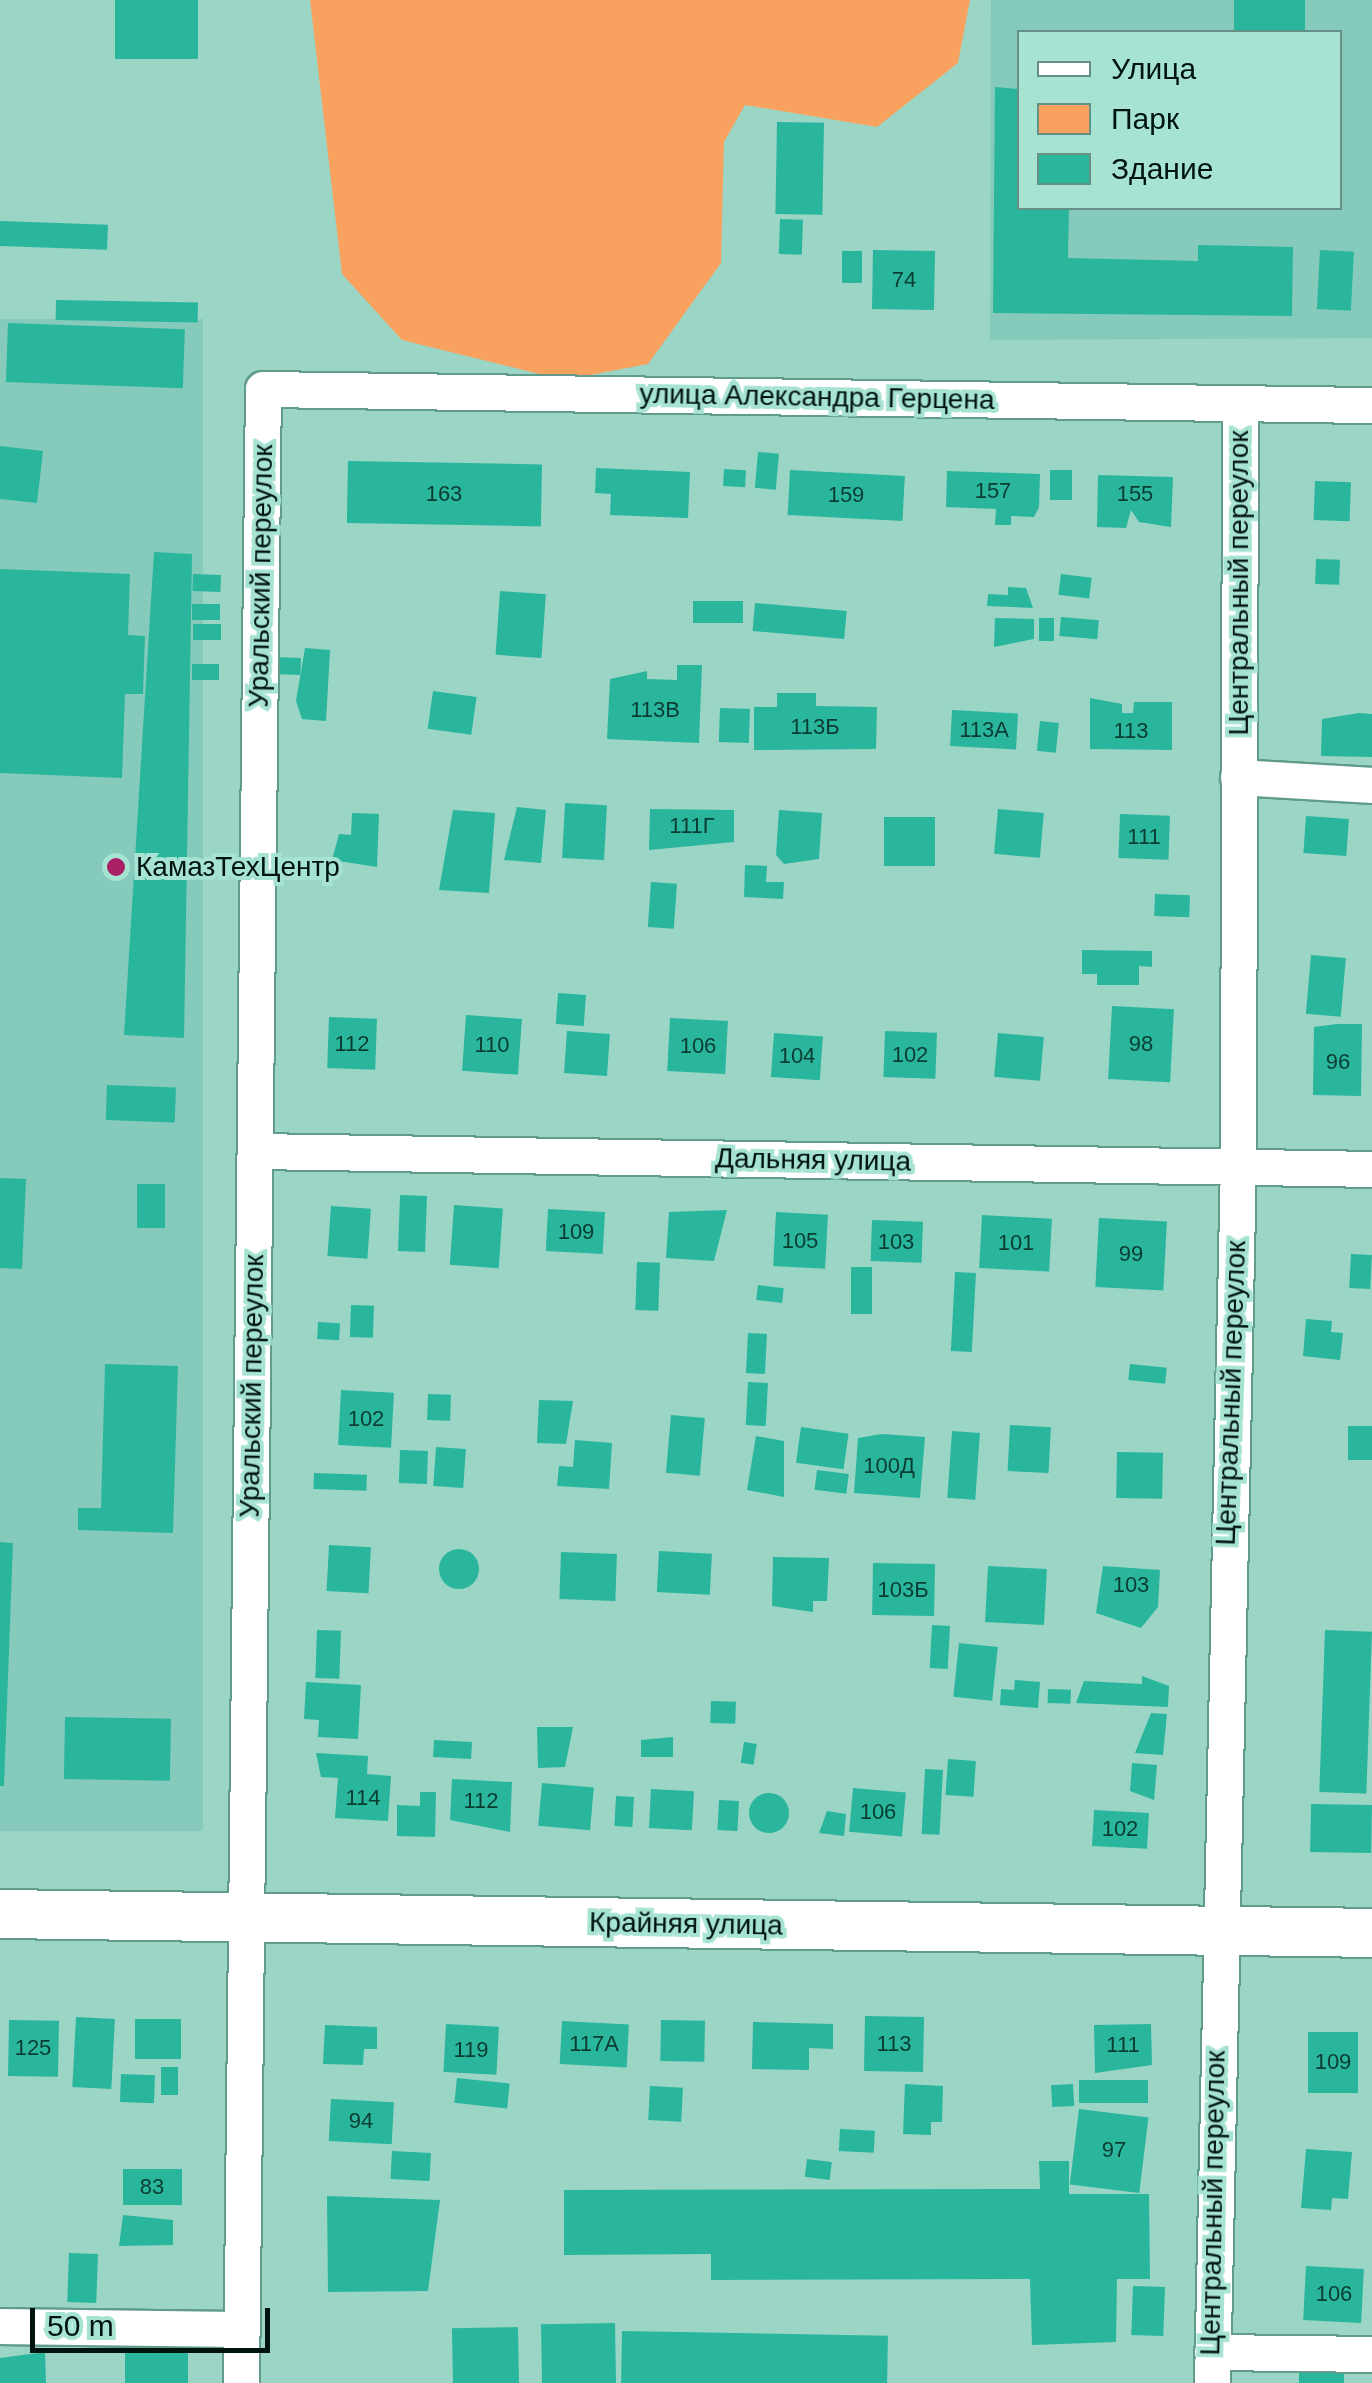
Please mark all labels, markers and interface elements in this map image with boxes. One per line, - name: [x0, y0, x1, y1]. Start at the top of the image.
- legend: [1017, 30, 1342, 210]
- text: Улица: [1111, 52, 1196, 85]
- text: Парк: [1111, 102, 1179, 135]
- text: Здание: [1111, 152, 1213, 185]
- house number: 74: [892, 267, 916, 293]
- street label: улица Александра Герцена: [639, 377, 995, 417]
- street label: Центральный переулок: [1222, 430, 1256, 736]
- street label: Уральский переулок: [242, 444, 280, 708]
- house number: 157: [975, 478, 1011, 504]
- house number: 163: [426, 481, 462, 507]
- house number: 155: [1117, 481, 1153, 507]
- house number: 159: [828, 482, 864, 508]
- house number: 113В: [630, 697, 680, 723]
- house number: 113Б: [790, 714, 840, 740]
- house number: 113А: [959, 717, 1009, 743]
- house number: 113: [1113, 718, 1149, 744]
- house number: 111Г: [669, 813, 715, 839]
- house number: 111: [1127, 824, 1161, 850]
- place label: КамазТехЦентр: [136, 850, 340, 884]
- marker: КамазТехЦентр: [105, 856, 127, 878]
- house number: 112: [334, 1031, 370, 1057]
- house number: 98: [1129, 1031, 1153, 1057]
- house number: 110: [474, 1032, 510, 1058]
- house number: 106: [680, 1033, 716, 1059]
- house number: 102: [892, 1042, 928, 1068]
- house number: 104: [779, 1043, 815, 1069]
- house number: 96: [1326, 1049, 1350, 1075]
- street label: Дальняя улица: [715, 1141, 911, 1179]
- house number: 109: [558, 1219, 594, 1245]
- house number: 105: [782, 1228, 818, 1254]
- house number: 103: [878, 1229, 914, 1255]
- house number: 101: [998, 1230, 1034, 1256]
- street label: Центральный переулок: [1209, 1240, 1253, 1546]
- house number: 99: [1119, 1241, 1143, 1267]
- street label: Уральский переулок: [233, 1254, 271, 1518]
- house number: 102: [348, 1406, 384, 1432]
- house number: 100Д: [863, 1453, 915, 1479]
- house number: 103: [1113, 1572, 1149, 1598]
- house number: 103Б: [877, 1577, 929, 1603]
- house number: 114: [345, 1785, 381, 1811]
- house number: 112: [463, 1788, 499, 1814]
- house number: 106: [860, 1799, 896, 1825]
- house number: 102: [1102, 1816, 1138, 1842]
- street label: Крайняя улица: [589, 1906, 783, 1942]
- house number: 117А: [569, 2031, 619, 2057]
- house number: 113: [876, 2031, 912, 2057]
- house number: 111: [1106, 2032, 1140, 2058]
- house number: 125: [15, 2035, 51, 2061]
- house number: 119: [453, 2037, 489, 2063]
- house number: 109: [1315, 2049, 1351, 2075]
- street label: Центральный переулок: [1194, 2050, 1232, 2356]
- house number: 94: [349, 2108, 373, 2134]
- house number: 97: [1102, 2137, 1126, 2163]
- house number: 83: [140, 2174, 164, 2200]
- house number: 106: [1316, 2281, 1352, 2307]
- scale bar: [35, 2288, 275, 2350]
- text: 50 m: [47, 2309, 114, 2342]

